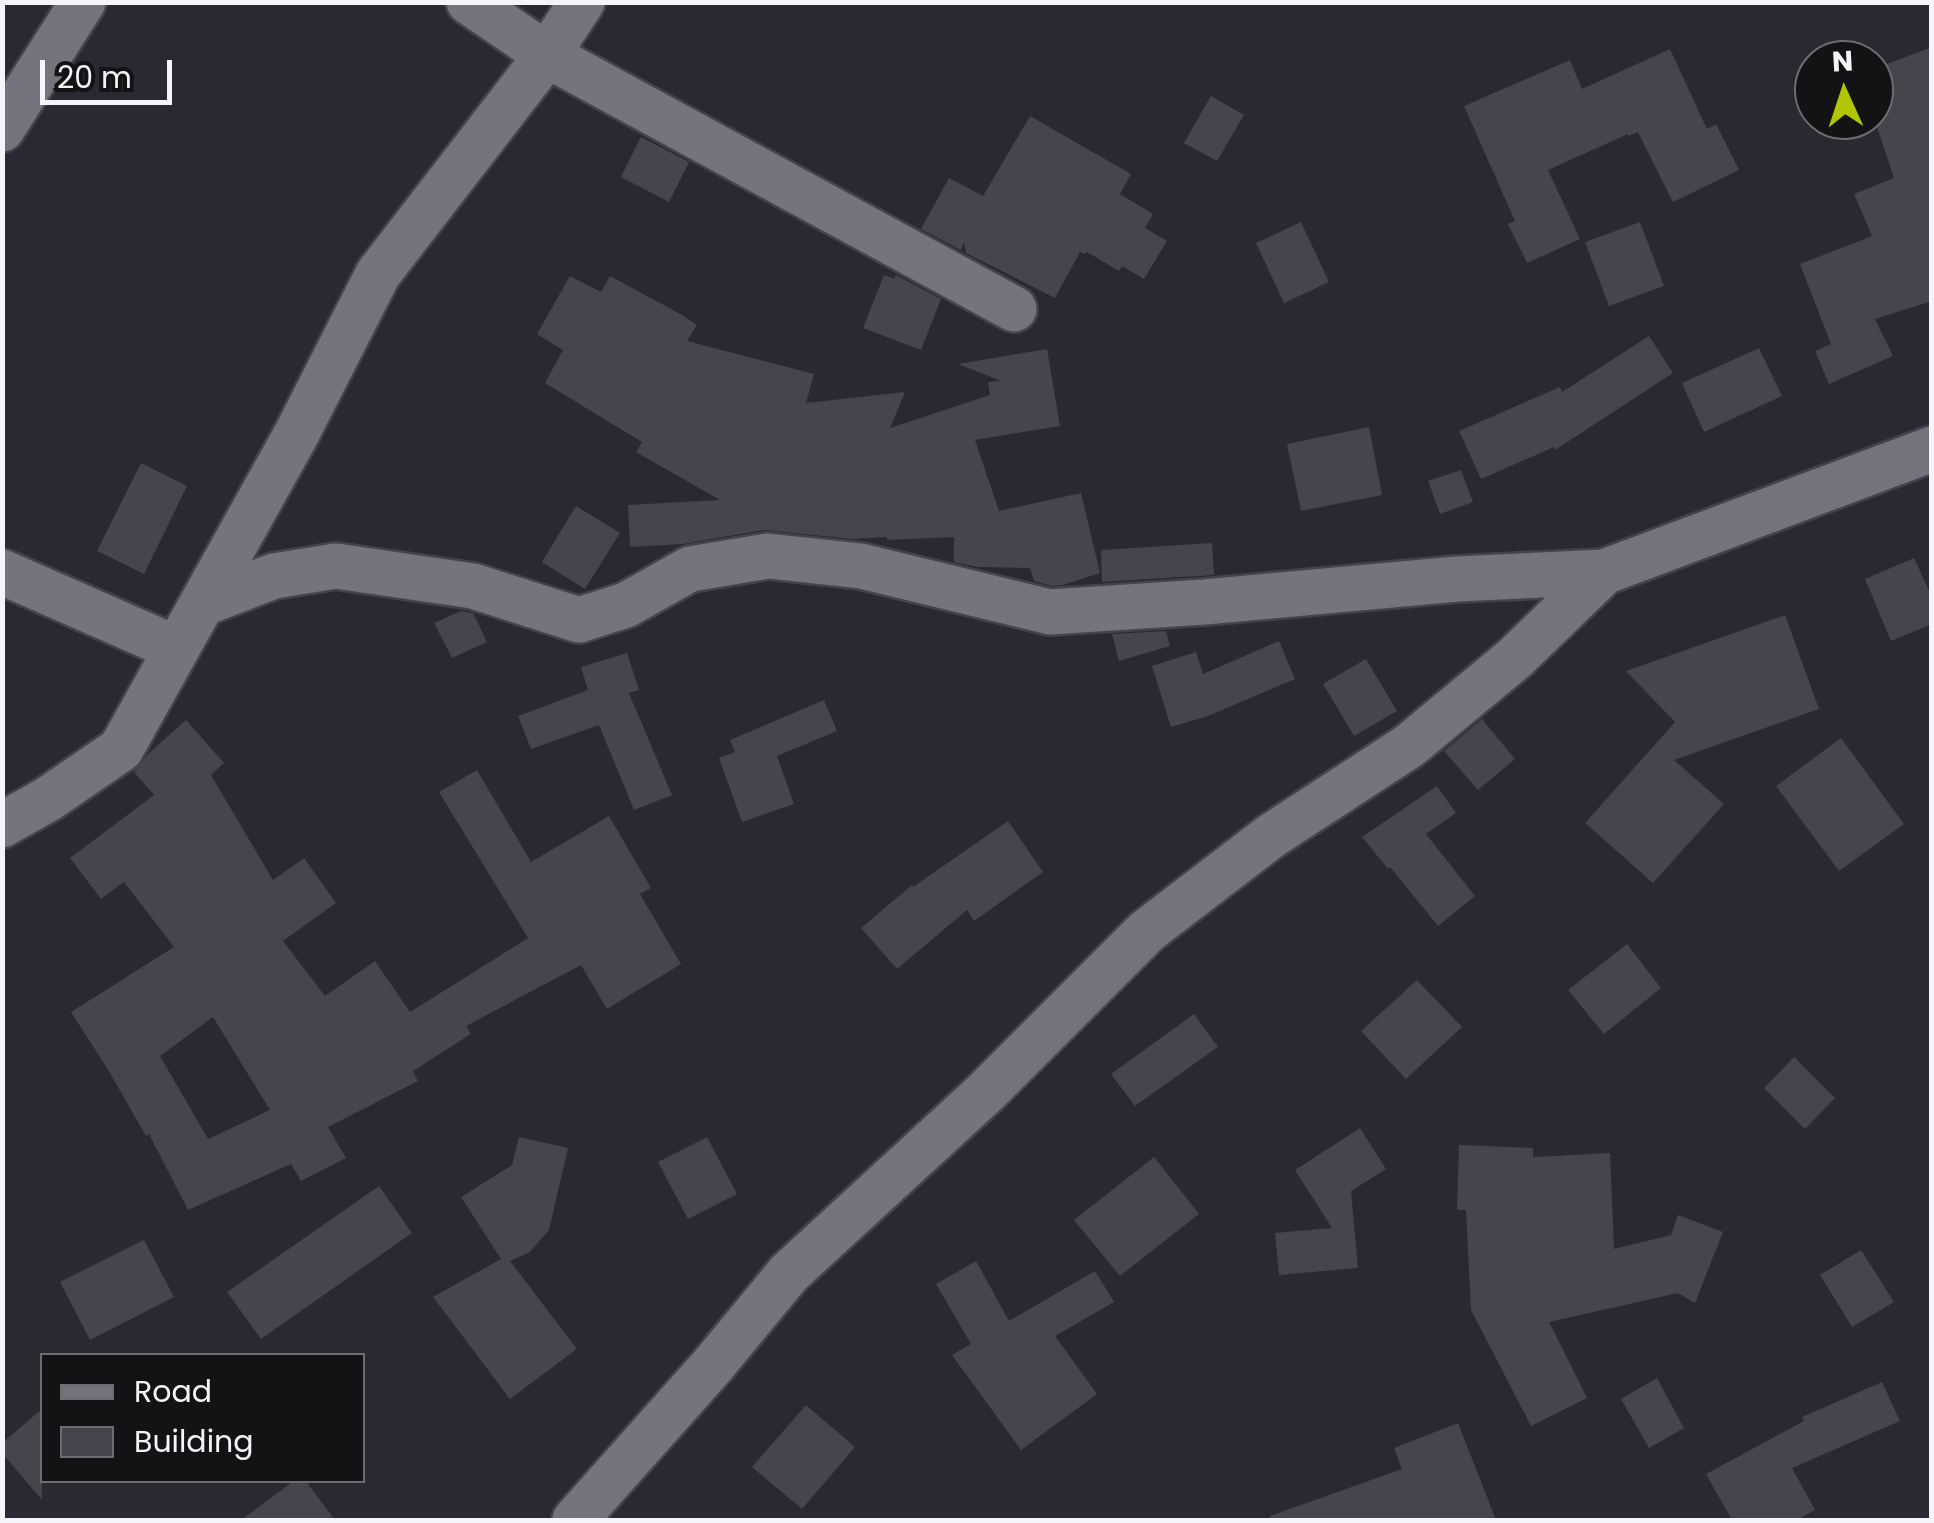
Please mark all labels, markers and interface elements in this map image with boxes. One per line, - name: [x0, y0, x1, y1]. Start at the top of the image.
- scale bar: [45, 40, 178, 102]
- north arrow: [1794, 40, 1894, 140]
- text: N: [1831, 42, 1854, 82]
- text: 20 m: [57, 56, 132, 99]
- legend: [40, 1353, 365, 1483]
- text: Road: [134, 1370, 212, 1413]
- text: Building: [134, 1420, 254, 1463]

